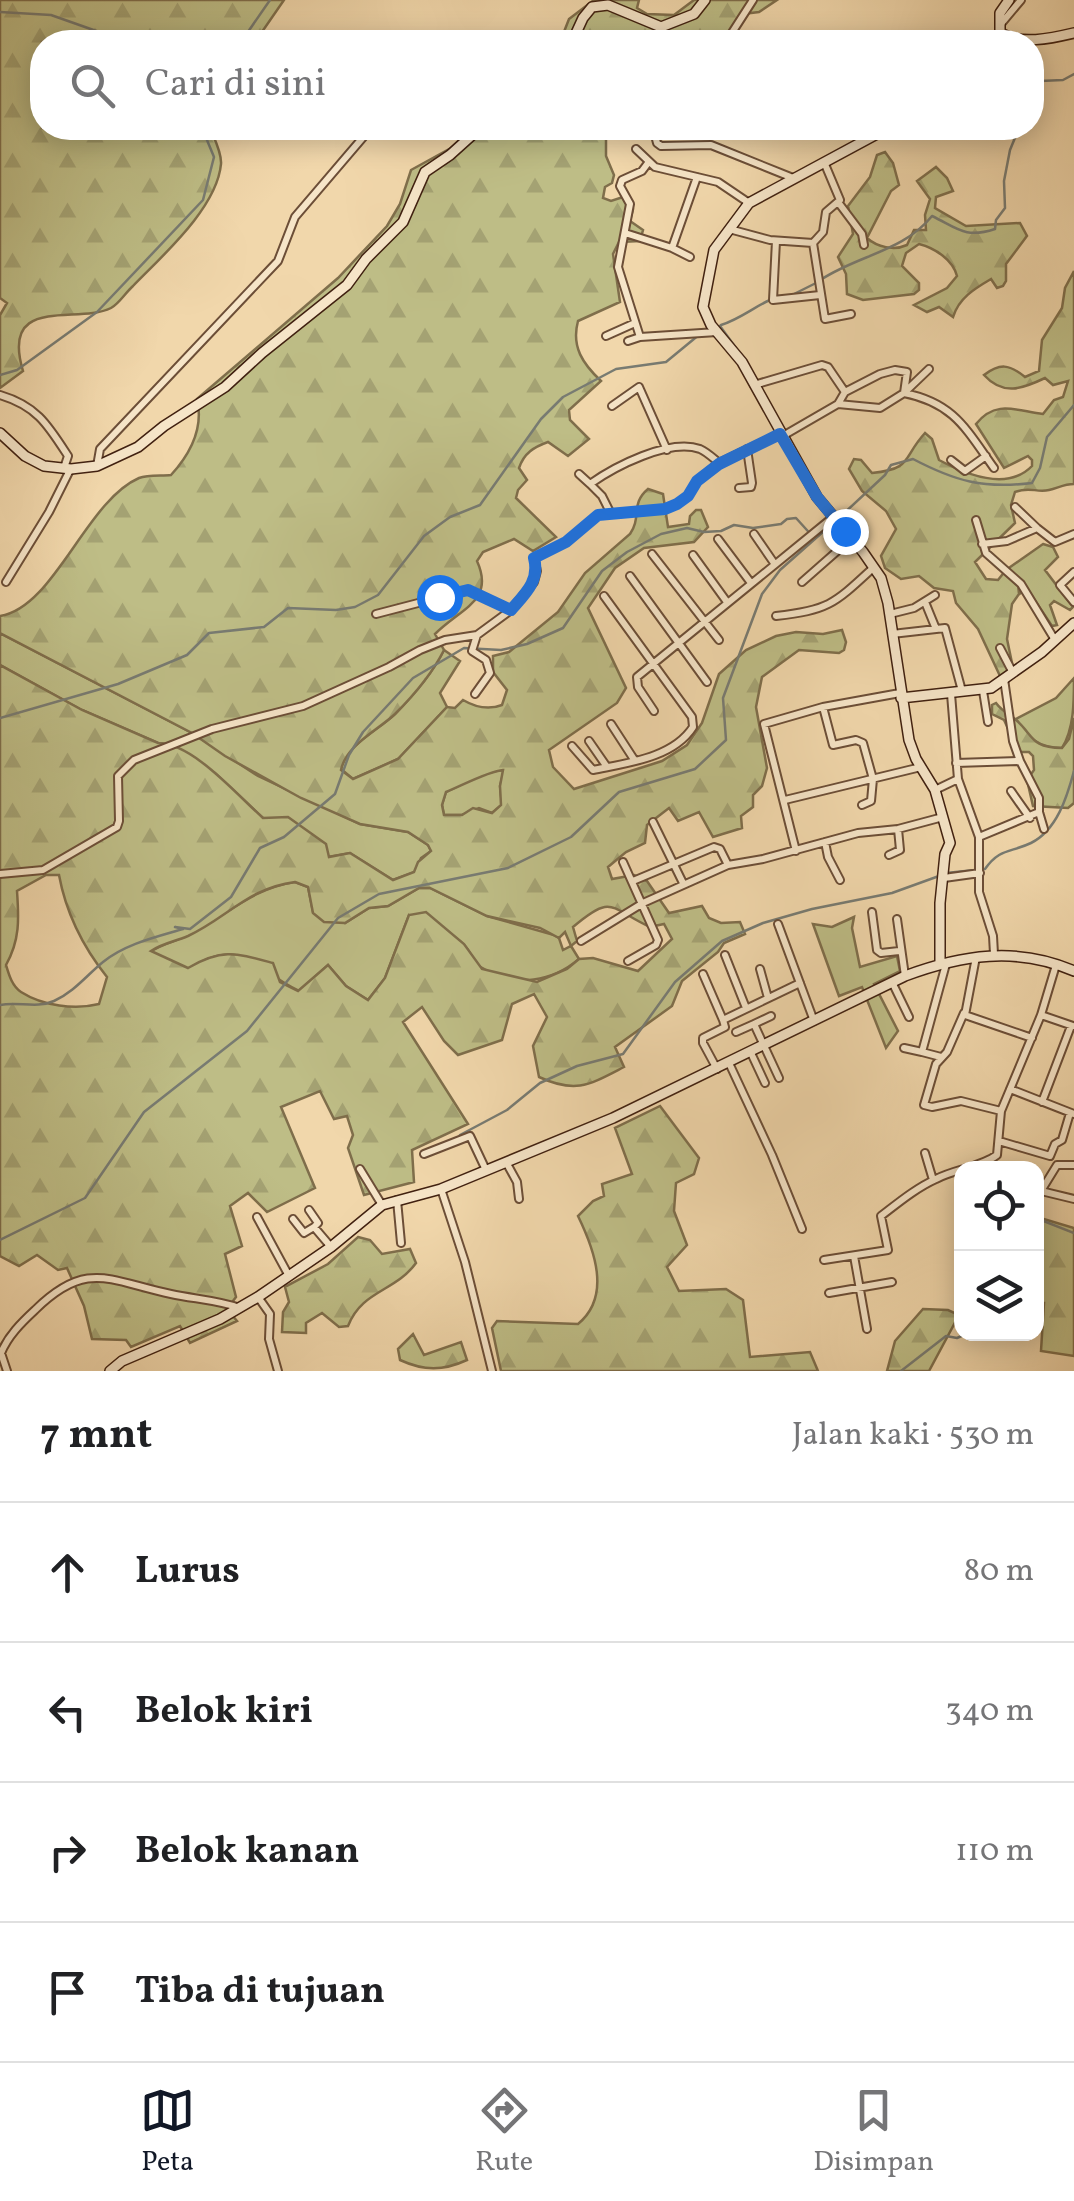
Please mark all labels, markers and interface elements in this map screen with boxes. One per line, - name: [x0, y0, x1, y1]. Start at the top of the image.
- search box: [30, 30, 1044, 140]
- icon: search: [65, 58, 120, 113]
- text: Cari di sini: [145, 59, 326, 112]
- route end: [823, 509, 869, 555]
- route start: [417, 575, 463, 621]
- map controls: [954, 1161, 1044, 1341]
- button: locate: [954, 1161, 1044, 1251]
- button: layers: [954, 1251, 1044, 1341]
- text: 7 mnt: [40, 1407, 152, 1466]
- text: Jalan kaki · 530 m: [792, 1414, 1034, 1458]
- icon: ahead: [40, 1545, 95, 1600]
- text: Lurus: [135, 1546, 240, 1599]
- text: 80 m: [964, 1550, 1034, 1594]
- icon: left: [40, 1685, 95, 1740]
- text: Belok kiri: [135, 1686, 313, 1739]
- text: 340 m: [945, 1690, 1034, 1734]
- icon: right: [40, 1825, 95, 1880]
- text: Belok kanan: [135, 1826, 360, 1879]
- text: 110 m: [955, 1830, 1034, 1874]
- icon: arrive: [40, 1965, 95, 2020]
- text: Tiba di tujuan: [135, 1966, 385, 2019]
- tab: Peta: [140, 2083, 195, 2182]
- tab: Rute: [475, 2083, 533, 2182]
- tab: Disimpan: [813, 2083, 934, 2182]

